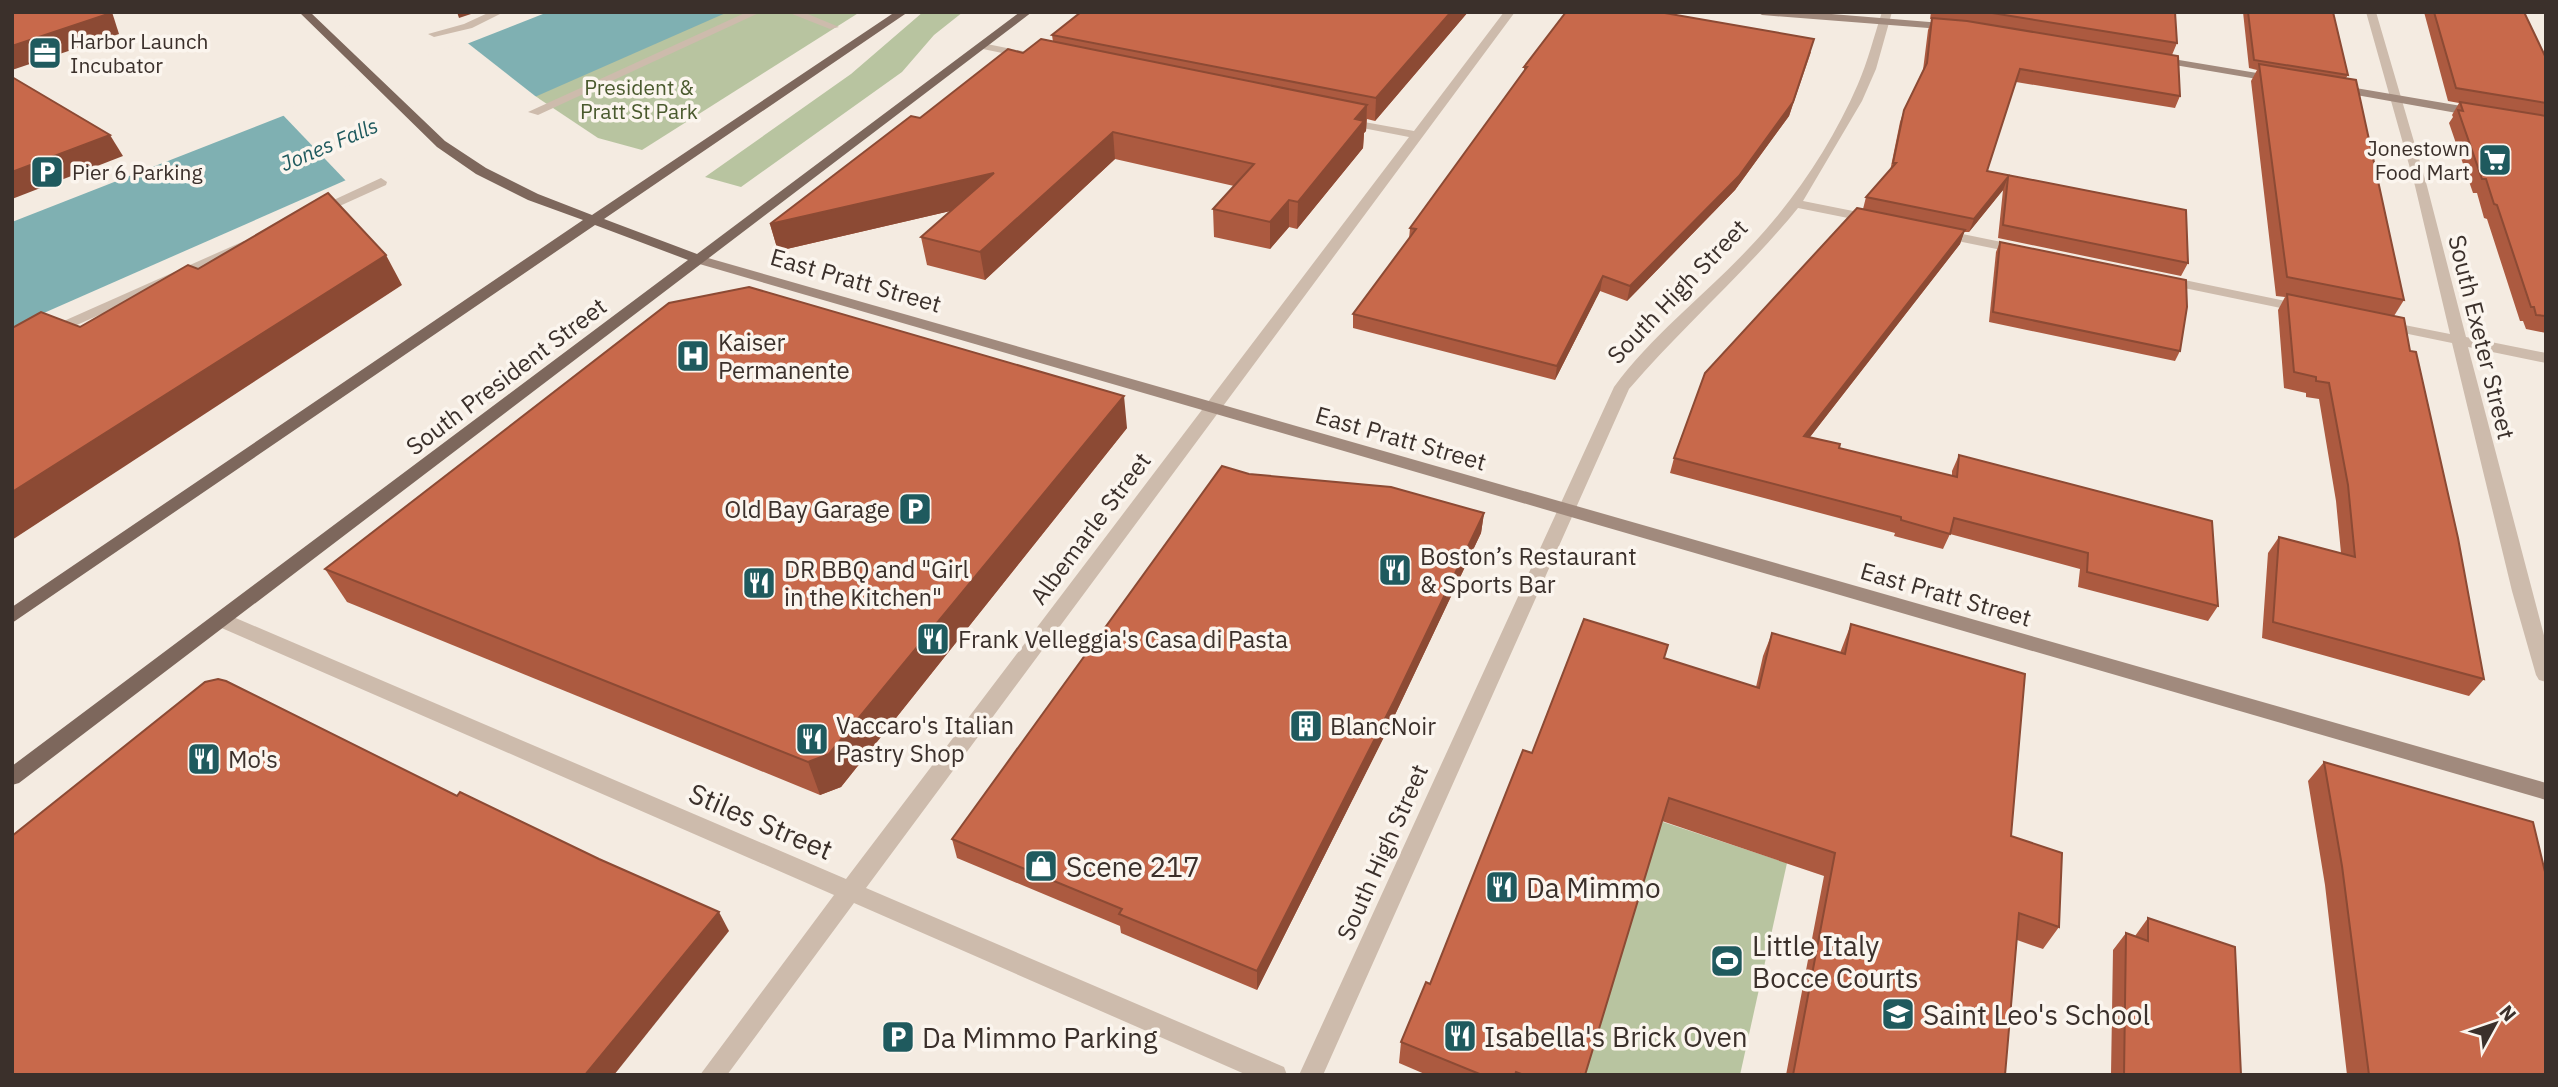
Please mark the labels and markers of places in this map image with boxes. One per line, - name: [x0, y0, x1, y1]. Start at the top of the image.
- place label: Harbor Launch Incubator: [70, 27, 208, 79]
- office icon: Harbor Launch Incubator: [26, 34, 64, 72]
- place label: Jonestown Food Mart: [2367, 134, 2470, 186]
- supermarket icon: Jonestown Food Mart: [2476, 141, 2514, 179]
- parking icon: Pier 6 Parking: [28, 153, 66, 191]
- place label: Pier 6 Parking: [72, 158, 203, 186]
- place label: Kaiser Permanente: [718, 326, 850, 386]
- hospital icon: Kaiser Permanente: [674, 337, 712, 375]
- parking icon: Old Bay Garage: [896, 490, 934, 528]
- place label: Old Bay Garage: [724, 493, 890, 525]
- place label: Boston’s Restaurant & Sports Bar: [1420, 540, 1637, 600]
- restaurant icon: Boston’s Restaurant & Sports Bar: [1376, 551, 1414, 589]
- place label: DR BBQ and "Girl in the Kitchen": [784, 553, 969, 613]
- restaurant icon: DR BBQ and "Girl in the Kitchen": [740, 564, 778, 602]
- restaurant icon: Frank Velleggia's Casa di Pasta: [914, 620, 952, 658]
- place label: Frank Velleggia's Casa di Pasta: [958, 623, 1288, 655]
- building icon: BlancNoir: [1287, 707, 1325, 745]
- place label: Vaccaro's Italian Pastry Shop: [836, 709, 1014, 769]
- place label: BlancNoir: [1330, 710, 1436, 742]
- restaurant icon: Vaccaro's Italian Pastry Shop: [793, 720, 831, 758]
- restaurant icon: Mo's: [185, 740, 223, 778]
- place label: Mo's: [228, 743, 278, 775]
- shop icon: Scene 217: [1022, 847, 1060, 885]
- place label: Scene 217: [1066, 848, 1200, 885]
- restaurant icon: Da Mimmo: [1483, 868, 1521, 906]
- place label: Da Mimmo: [1526, 869, 1661, 906]
- place label: Little Italy Bocce Courts: [1752, 927, 1919, 996]
- sports icon: Little Italy Bocce Courts: [1708, 942, 1746, 980]
- school or university icon: Saint Leo's School: [1879, 995, 1917, 1033]
- place label: Saint Leo's School: [1923, 996, 2150, 1033]
- restaurant icon: Isabella's Brick Oven: [1441, 1017, 1479, 1055]
- parking icon: Da Mimmo Parking: [879, 1018, 917, 1056]
- place label: Isabella's Brick Oven: [1484, 1018, 1748, 1055]
- place label: Da Mimmo Parking: [922, 1019, 1158, 1056]

